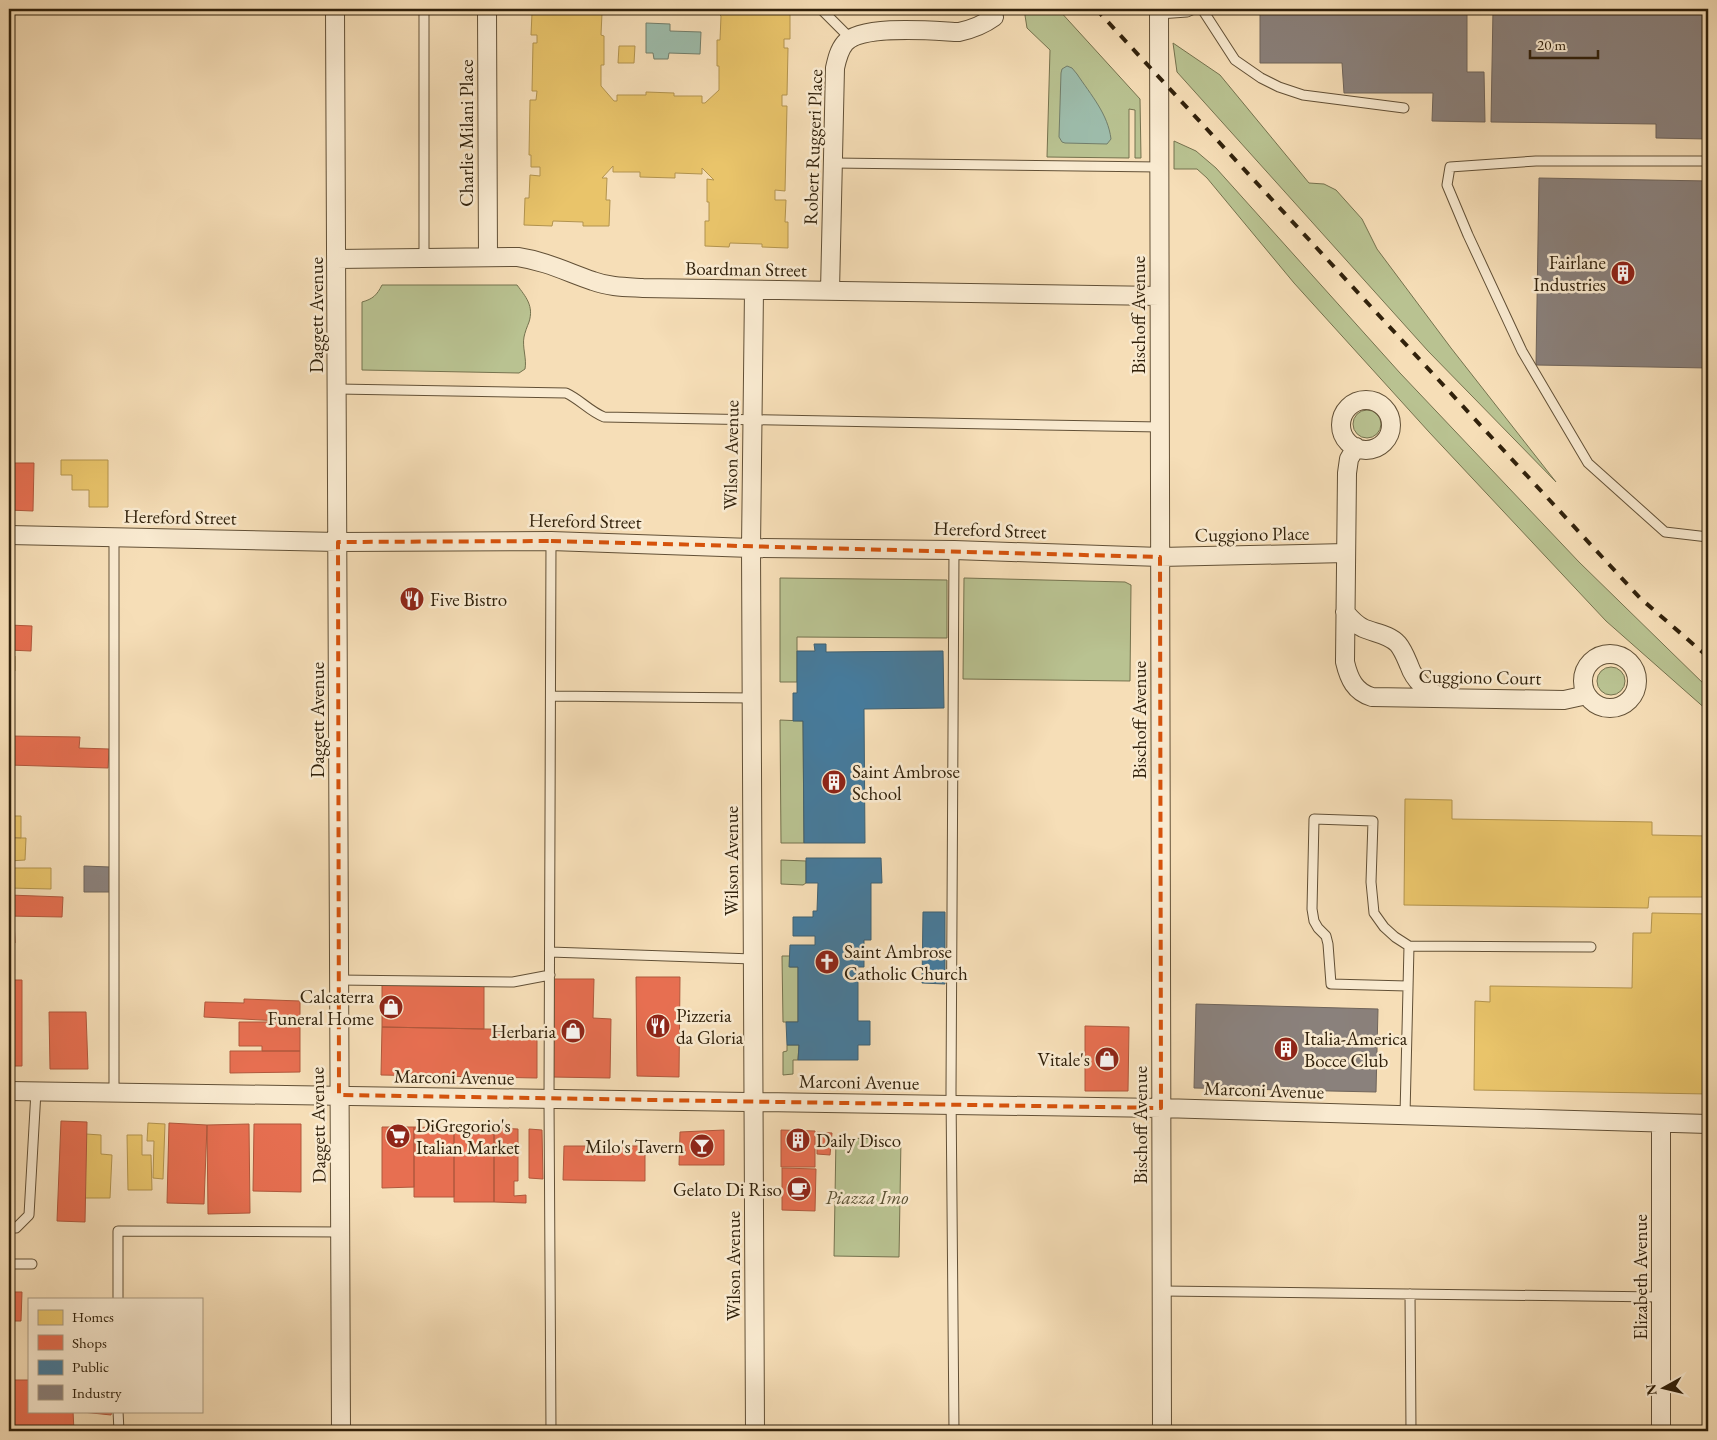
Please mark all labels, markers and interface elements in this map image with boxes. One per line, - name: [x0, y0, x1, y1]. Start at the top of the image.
- scale bar: [1530, 28, 1597, 60]
- text: 20 m: [1537, 35, 1566, 54]
- street label: Charlie Milani Place: [454, 59, 479, 207]
- street label: Robert Ruggeri Place: [798, 69, 828, 225]
- place label: Fairlane Industries: [1533, 250, 1606, 297]
- street label: Boardman Street: [685, 255, 807, 283]
- street label: Bischoff Avenue: [1126, 256, 1151, 374]
- street label: Daggett Avenue: [304, 257, 329, 373]
- building icon: Fairlane Industries: [1610, 260, 1636, 286]
- street label: Wilson Avenue: [718, 400, 744, 510]
- street label: Hereford Street: [123, 504, 237, 530]
- street label: Hereford Street: [528, 508, 642, 534]
- street label: Hereford Street: [933, 516, 1047, 544]
- street label: Cuggiono Place: [1194, 521, 1310, 547]
- restaurant icon: Five Bistro: [399, 586, 425, 612]
- place label: Five Bistro: [430, 587, 507, 612]
- street label: Bischoff Avenue: [1127, 661, 1152, 779]
- street label: Daggett Avenue: [305, 662, 330, 778]
- street label: Cuggiono Court: [1419, 663, 1542, 691]
- place label: Saint Ambrose School: [852, 759, 960, 806]
- building icon: Saint Ambrose School: [821, 769, 847, 795]
- street label: Wilson Avenue: [719, 806, 744, 916]
- place label: Saint Ambrose Catholic Church: [844, 939, 968, 986]
- church icon: Saint Ambrose Catholic Church: [814, 949, 840, 975]
- place label: Calcaterra Funeral Home: [268, 984, 374, 1031]
- shop icon: Calcaterra Funeral Home: [378, 994, 404, 1020]
- place label: Pizzeria da Gloria: [676, 1003, 744, 1050]
- restaurant icon: Pizzeria da Gloria: [645, 1013, 671, 1039]
- shop icon: Herbaria: [560, 1018, 586, 1044]
- place label: Herbaria: [491, 1019, 556, 1044]
- place label: Italia-America Bocce Club: [1304, 1026, 1408, 1073]
- building icon: Italia-America Bocce Club: [1273, 1036, 1299, 1062]
- shop icon: Vitale's: [1094, 1046, 1120, 1072]
- place label: Vitale's: [1038, 1047, 1090, 1072]
- street label: Marconi Avenue: [394, 1063, 514, 1091]
- street label: Bischoff Avenue: [1128, 1066, 1153, 1184]
- street label: Daggett Avenue: [304, 1067, 332, 1183]
- street label: Marconi Avenue: [799, 1068, 919, 1096]
- street label: Marconi Avenue: [1203, 1075, 1325, 1105]
- place label: DiGregorio's Italian Market: [416, 1113, 520, 1160]
- supermarket icon: DiGregorio's Italian Market: [385, 1123, 411, 1149]
- building icon: Daily Disco: [785, 1127, 811, 1153]
- place label: Daily Disco: [816, 1128, 901, 1153]
- bar icon: Milo's Tavern: [689, 1133, 715, 1159]
- place label: Milo's Tavern: [585, 1134, 684, 1159]
- cafe icon: Gelato Di Riso: [786, 1176, 812, 1202]
- place label: Gelato Di Riso: [673, 1177, 782, 1202]
- park label: Piazza Imo: [826, 1185, 908, 1210]
- street label: Wilson Avenue: [721, 1211, 746, 1321]
- street label: Elizabeth Avenue: [1628, 1214, 1653, 1340]
- legend: [28, 1298, 202, 1412]
- text: Homes: [72, 1307, 114, 1326]
- text: Shops: [72, 1333, 107, 1352]
- text: Public: [72, 1357, 109, 1376]
- north arrow: [1640, 1362, 1690, 1412]
- text: N: [1641, 1382, 1661, 1397]
- text: Industry: [72, 1383, 122, 1402]

